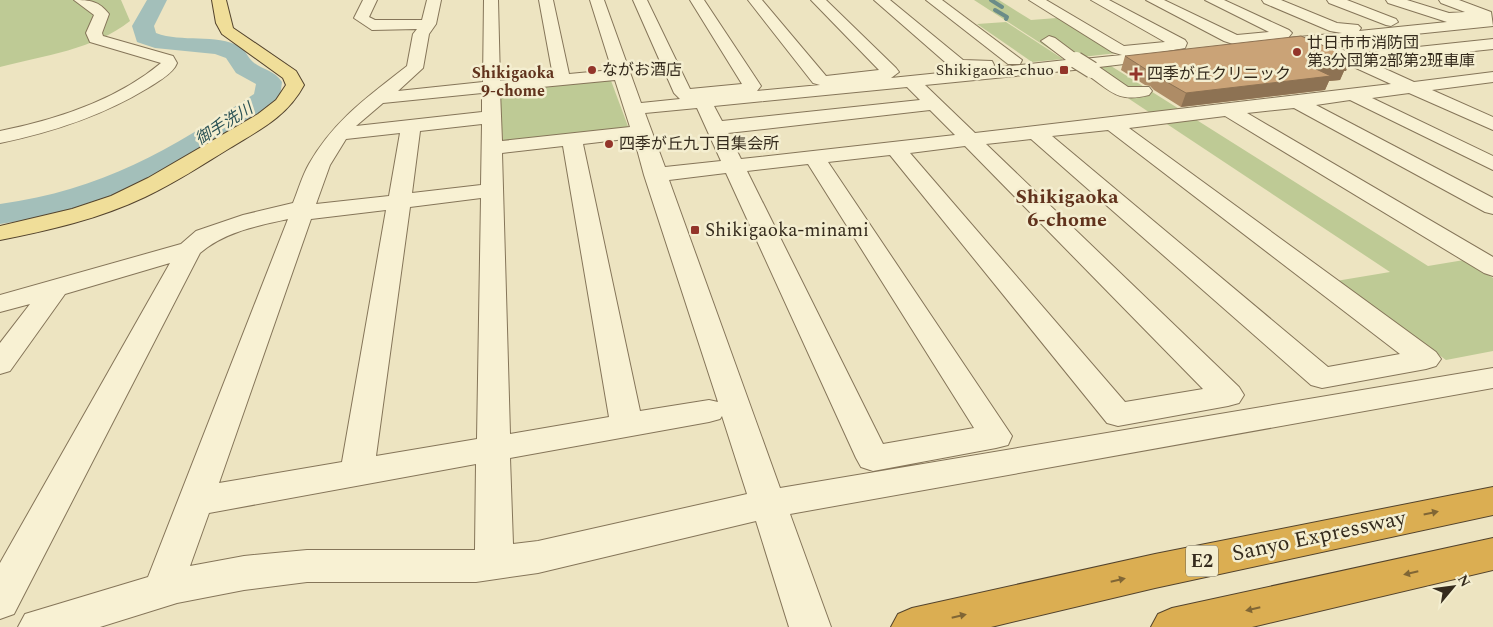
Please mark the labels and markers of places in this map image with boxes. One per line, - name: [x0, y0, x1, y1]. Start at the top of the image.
- place label: 廿日市市消防団 第3分団第2部第2班車庫: [1307, 31, 1475, 73]
- marker: 廿日市市消防団 第3分団第2部第2班車庫: [1291, 46, 1303, 58]
- place label: ながお酒店: [602, 58, 682, 82]
- place label: Shikigaoka-chuo: [936, 58, 1054, 82]
- place label: 四季が丘クリニック: [1147, 62, 1291, 86]
- marker: ながお酒店: [586, 64, 598, 76]
- marker: Shikigaoka-chuo: [1058, 64, 1070, 76]
- marker: 四季が丘クリニック: [1129, 67, 1143, 81]
- place label: 四季が丘九丁目集会所: [619, 132, 779, 156]
- marker: 四季が丘九丁目集会所: [603, 138, 615, 150]
- place label: Shikigaoka-minami: [705, 216, 869, 245]
- marker: Shikigaoka-minami: [689, 224, 701, 236]

